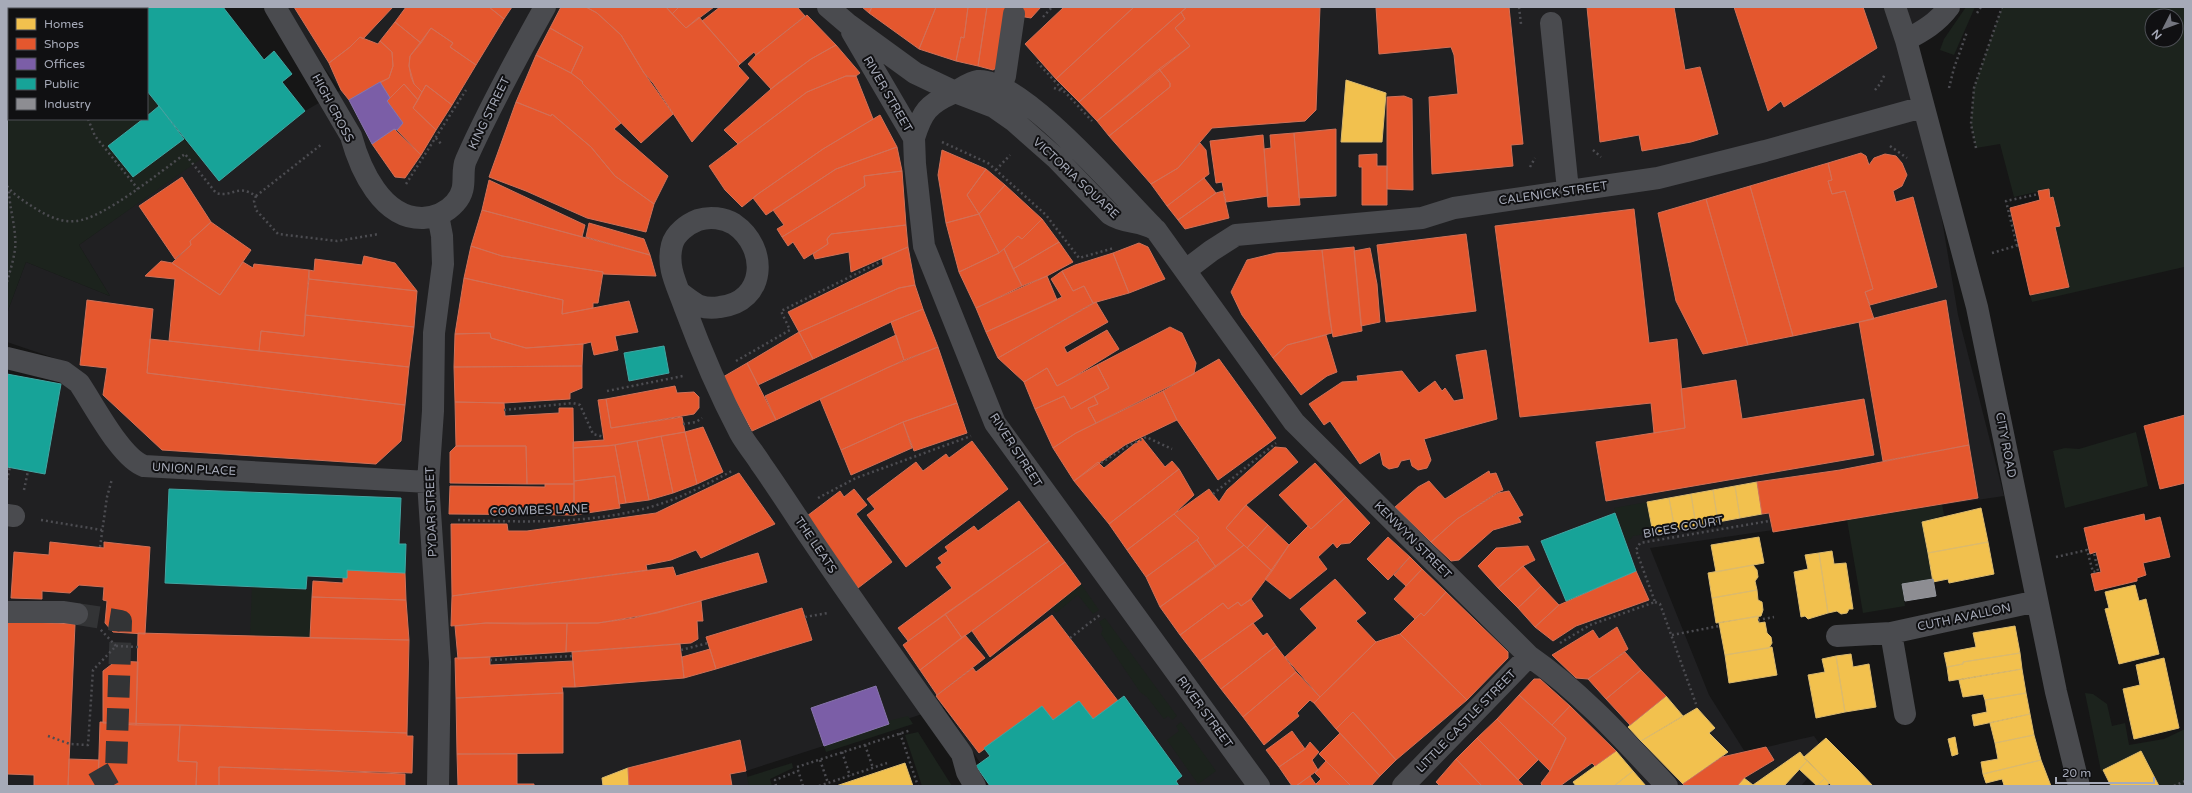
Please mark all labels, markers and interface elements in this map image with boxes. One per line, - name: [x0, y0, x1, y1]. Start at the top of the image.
- legend: [8, 8, 148, 120]
- north arrow: [2144, 8, 2184, 48]
- text: Homes: [44, 17, 84, 31]
- text: N: [2149, 27, 2165, 42]
- text: Shops: [44, 37, 79, 51]
- street label: RIVER STREET: [861, 54, 916, 135]
- text: Offices: [44, 57, 85, 71]
- street label: HIGH CROSS: [309, 72, 357, 144]
- street label: KING STREET: [465, 74, 513, 151]
- text: Public: [44, 77, 79, 91]
- text: Industry: [44, 97, 91, 111]
- street label: VICTORIA SQUARE: [1030, 135, 1122, 222]
- street label: CALENICK STREET: [1498, 178, 1609, 208]
- street label: RIVER STREET: [987, 411, 1045, 490]
- street label: CITY ROAD: [1993, 411, 2019, 479]
- street label: UNION PLACE: [152, 460, 237, 478]
- street label: PYDAR STREET: [422, 466, 440, 557]
- street label: KENWYN STREET: [1371, 498, 1455, 582]
- street label: COOMBES LANE: [489, 501, 589, 519]
- street label: BICES COURT: [1642, 513, 1725, 541]
- street label: THE LEATS: [792, 514, 840, 576]
- street label: CUTH AVALLON: [1916, 600, 2012, 634]
- street label: LITTLE CASTLE STREET: [1413, 666, 1519, 775]
- street label: RIVER STREET: [1174, 673, 1236, 751]
- scale bar: [2056, 759, 2154, 785]
- text: 20 m: [2062, 766, 2091, 780]

